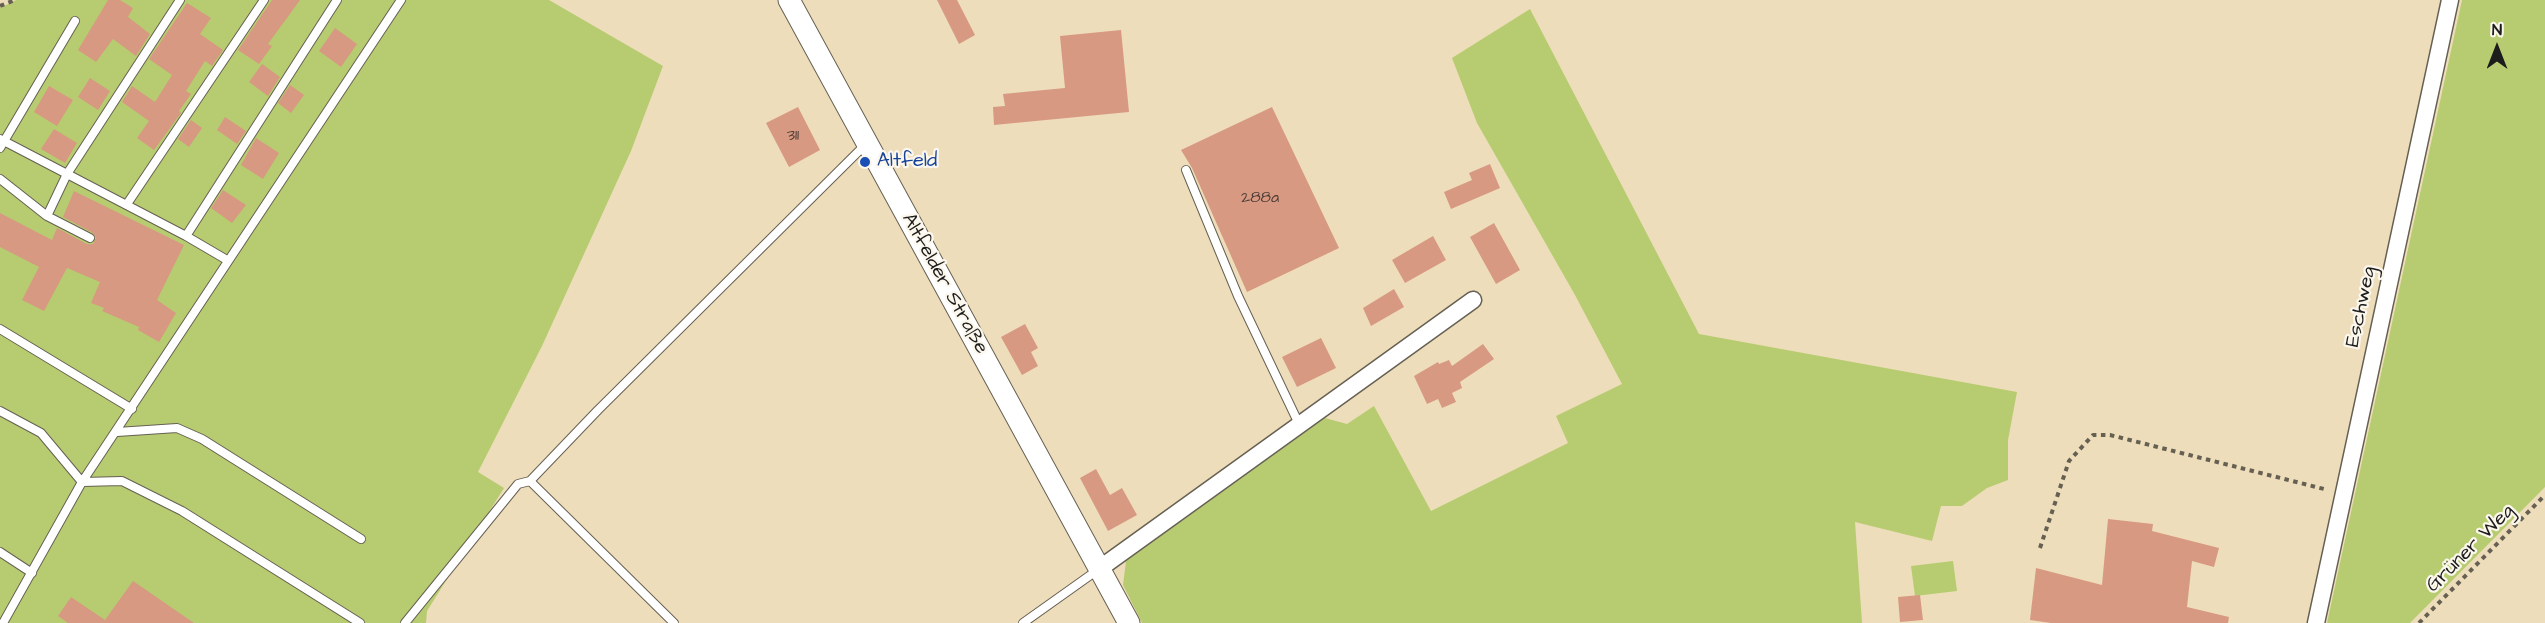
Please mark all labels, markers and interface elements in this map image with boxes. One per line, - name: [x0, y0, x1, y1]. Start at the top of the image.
- north arrow: [2467, 18, 2527, 78]
- text: N: [2492, 19, 2502, 41]
- house number: 311: [787, 127, 799, 147]
- place label: Altfeld: [877, 150, 937, 174]
- marker: Altfeld: [858, 155, 872, 169]
- house number: 288a: [1241, 189, 1279, 209]
- street label: Altfelder Straße: [895, 209, 993, 359]
- street label: Eschweg: [2342, 265, 2382, 349]
- street label: Grüner Weg: [2422, 500, 2520, 598]

